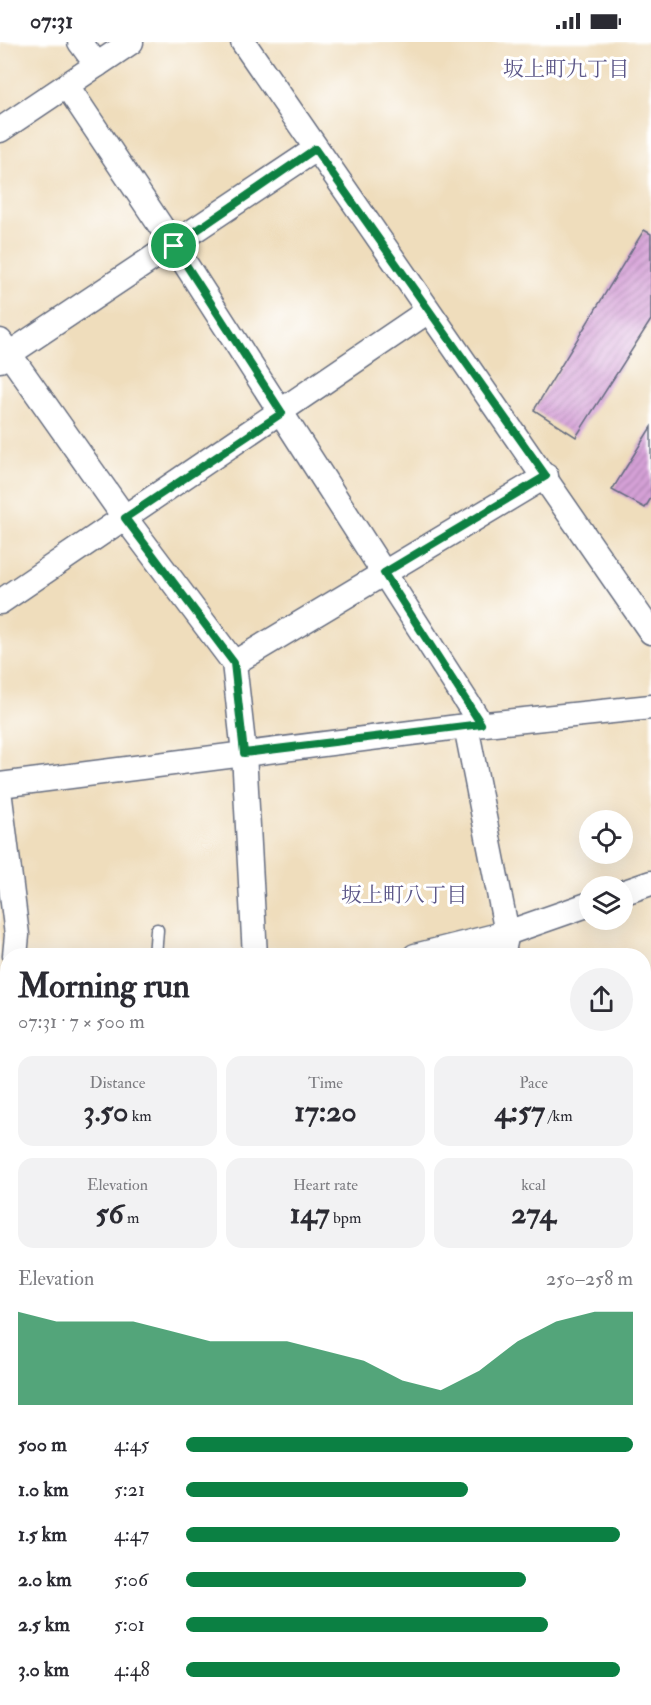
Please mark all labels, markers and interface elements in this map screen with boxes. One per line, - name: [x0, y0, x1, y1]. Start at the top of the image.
- text: 07:31: [30, 7, 73, 35]
- district label: 坂上町九丁目: [503, 56, 629, 83]
- pin: [148, 220, 199, 271]
- icon: arrive: [157, 229, 190, 262]
- map controls: [579, 810, 633, 930]
- button: locate: [579, 810, 633, 864]
- button: layers: [579, 876, 633, 930]
- district label: 坂上町八丁目: [341, 882, 467, 909]
- text: Morning run: [18, 966, 190, 1007]
- button: share: [570, 968, 633, 1031]
- text: 07:31 · 7 × 500 m: [18, 1009, 145, 1034]
- text: Distance: [90, 1073, 145, 1093]
- text: Time: [308, 1073, 343, 1093]
- text: Pace: [519, 1073, 548, 1093]
- text: 3.50: [83, 1093, 128, 1130]
- text: 17:20: [294, 1093, 357, 1130]
- text: 4:57: [494, 1093, 545, 1130]
- text: km: [128, 1106, 152, 1126]
- text: /km: [545, 1106, 573, 1126]
- text: Elevation: [87, 1175, 148, 1195]
- text: Heart rate: [293, 1175, 358, 1195]
- text: kcal: [521, 1175, 546, 1195]
- text: 56: [96, 1195, 124, 1232]
- text: 147: [290, 1195, 330, 1232]
- text: 274: [511, 1195, 556, 1232]
- text: m: [124, 1208, 140, 1228]
- text: bpm: [330, 1208, 361, 1228]
- text: Elevation: [18, 1266, 94, 1291]
- text: 250–258 m: [546, 1266, 633, 1291]
- text: 500 m: [18, 1432, 67, 1457]
- text: 4:45: [114, 1432, 149, 1457]
- text: 1.0 km: [18, 1477, 69, 1502]
- text: 5:21: [114, 1477, 145, 1502]
- text: 1.5 km: [18, 1522, 67, 1547]
- text: 4:47: [114, 1522, 149, 1547]
- text: 2.0 km: [18, 1567, 72, 1592]
- text: 5:06: [114, 1567, 148, 1592]
- text: 2.5 km: [18, 1612, 70, 1637]
- text: 5:01: [114, 1612, 145, 1637]
- text: 3.0 km: [18, 1657, 69, 1682]
- text: 4:48: [114, 1657, 150, 1682]

